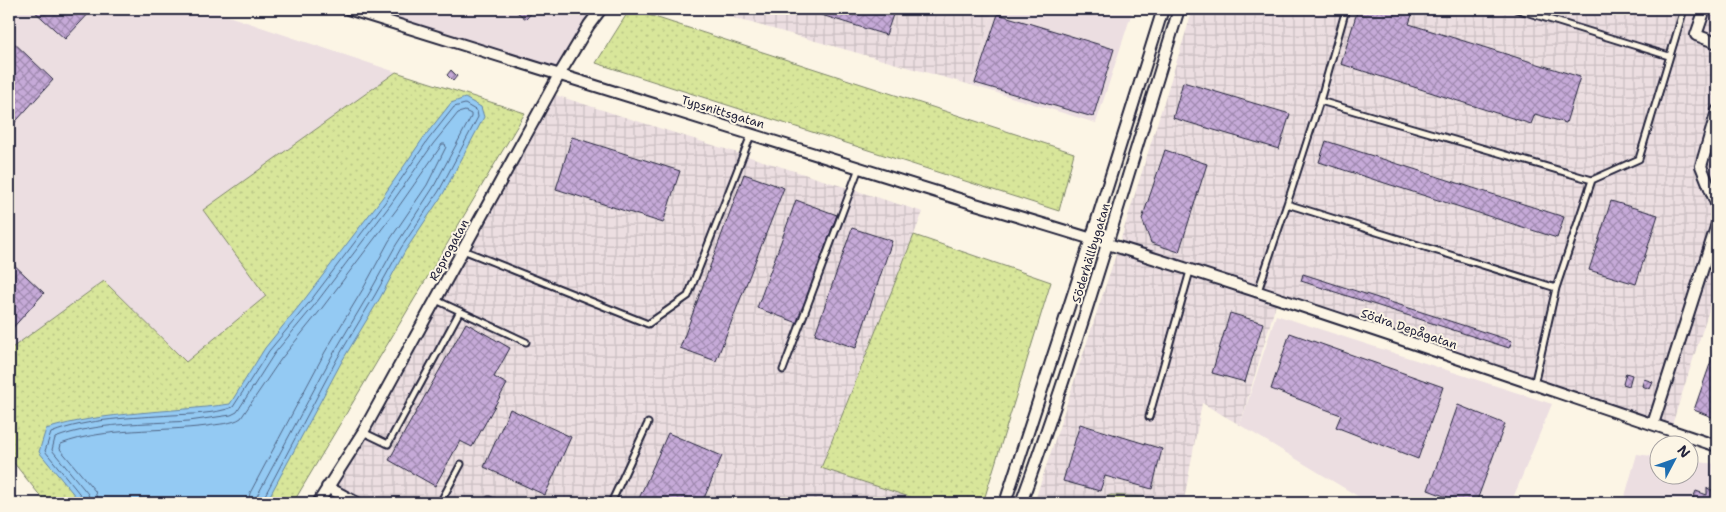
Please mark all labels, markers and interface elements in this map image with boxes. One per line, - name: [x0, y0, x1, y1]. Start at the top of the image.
- street label: Typsnittsgatan: [679, 92, 767, 132]
- street label: Söderhällbygatan: [1068, 201, 1114, 305]
- street label: Reprogatan: [426, 216, 472, 284]
- street label: Södra Depågatan: [1359, 305, 1459, 353]
- north arrow: [1648, 434, 1698, 484]
- text: N: [1673, 441, 1694, 462]

